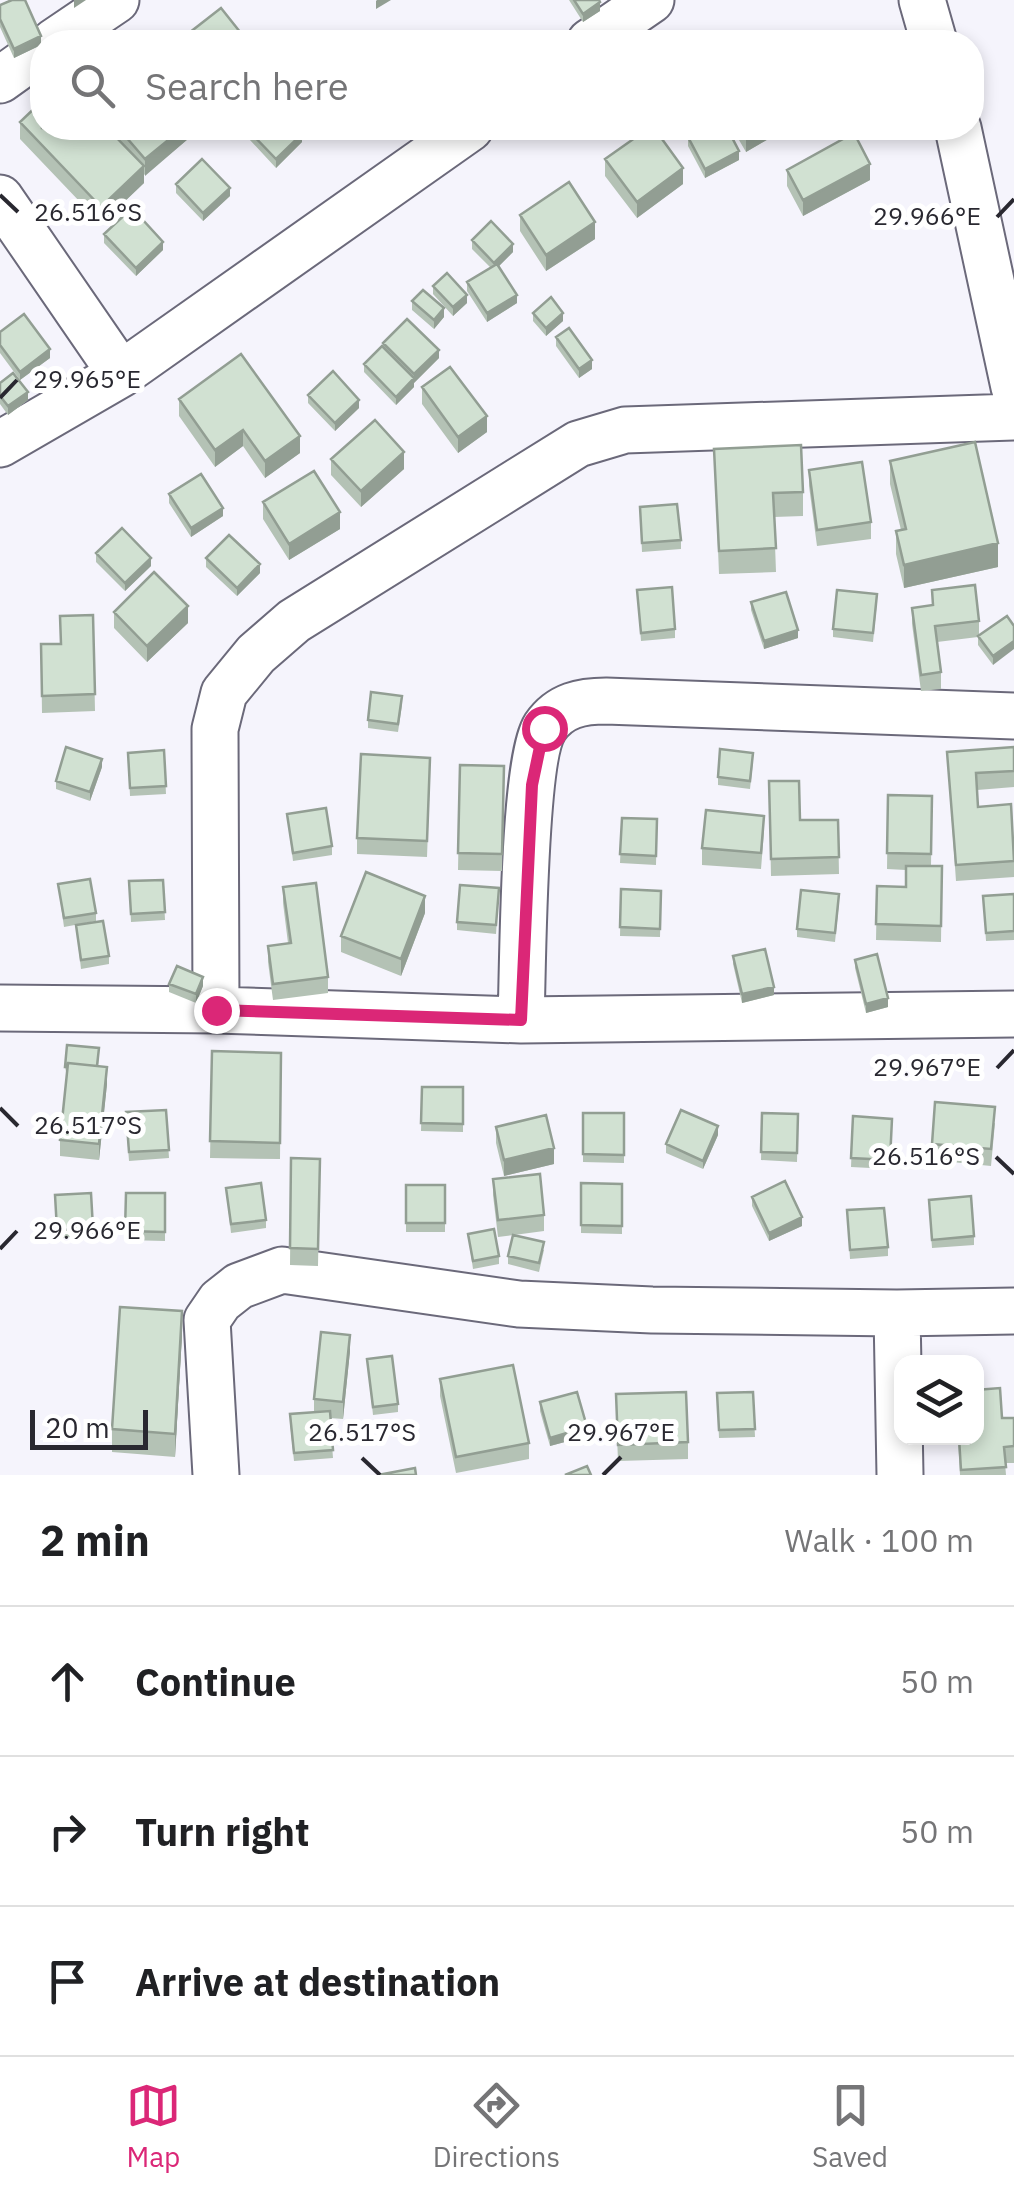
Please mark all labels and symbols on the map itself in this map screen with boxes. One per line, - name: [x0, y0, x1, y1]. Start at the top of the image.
- text: 26.516°S: [34, 195, 142, 228]
- text: 29.966°E: [873, 199, 981, 232]
- text: 29.965°E: [33, 362, 141, 395]
- route start: [522, 706, 568, 752]
- route end: [194, 988, 240, 1034]
- text: 29.967°E: [873, 1050, 981, 1083]
- text: 26.517°S: [34, 1108, 142, 1141]
- text: 26.516°S: [872, 1139, 980, 1172]
- text: 29.966°E: [33, 1213, 141, 1246]
- scale bar: [30, 1405, 148, 1450]
- text: 26.517°S: [308, 1415, 416, 1448]
- text: 29.967°E: [567, 1415, 675, 1448]

